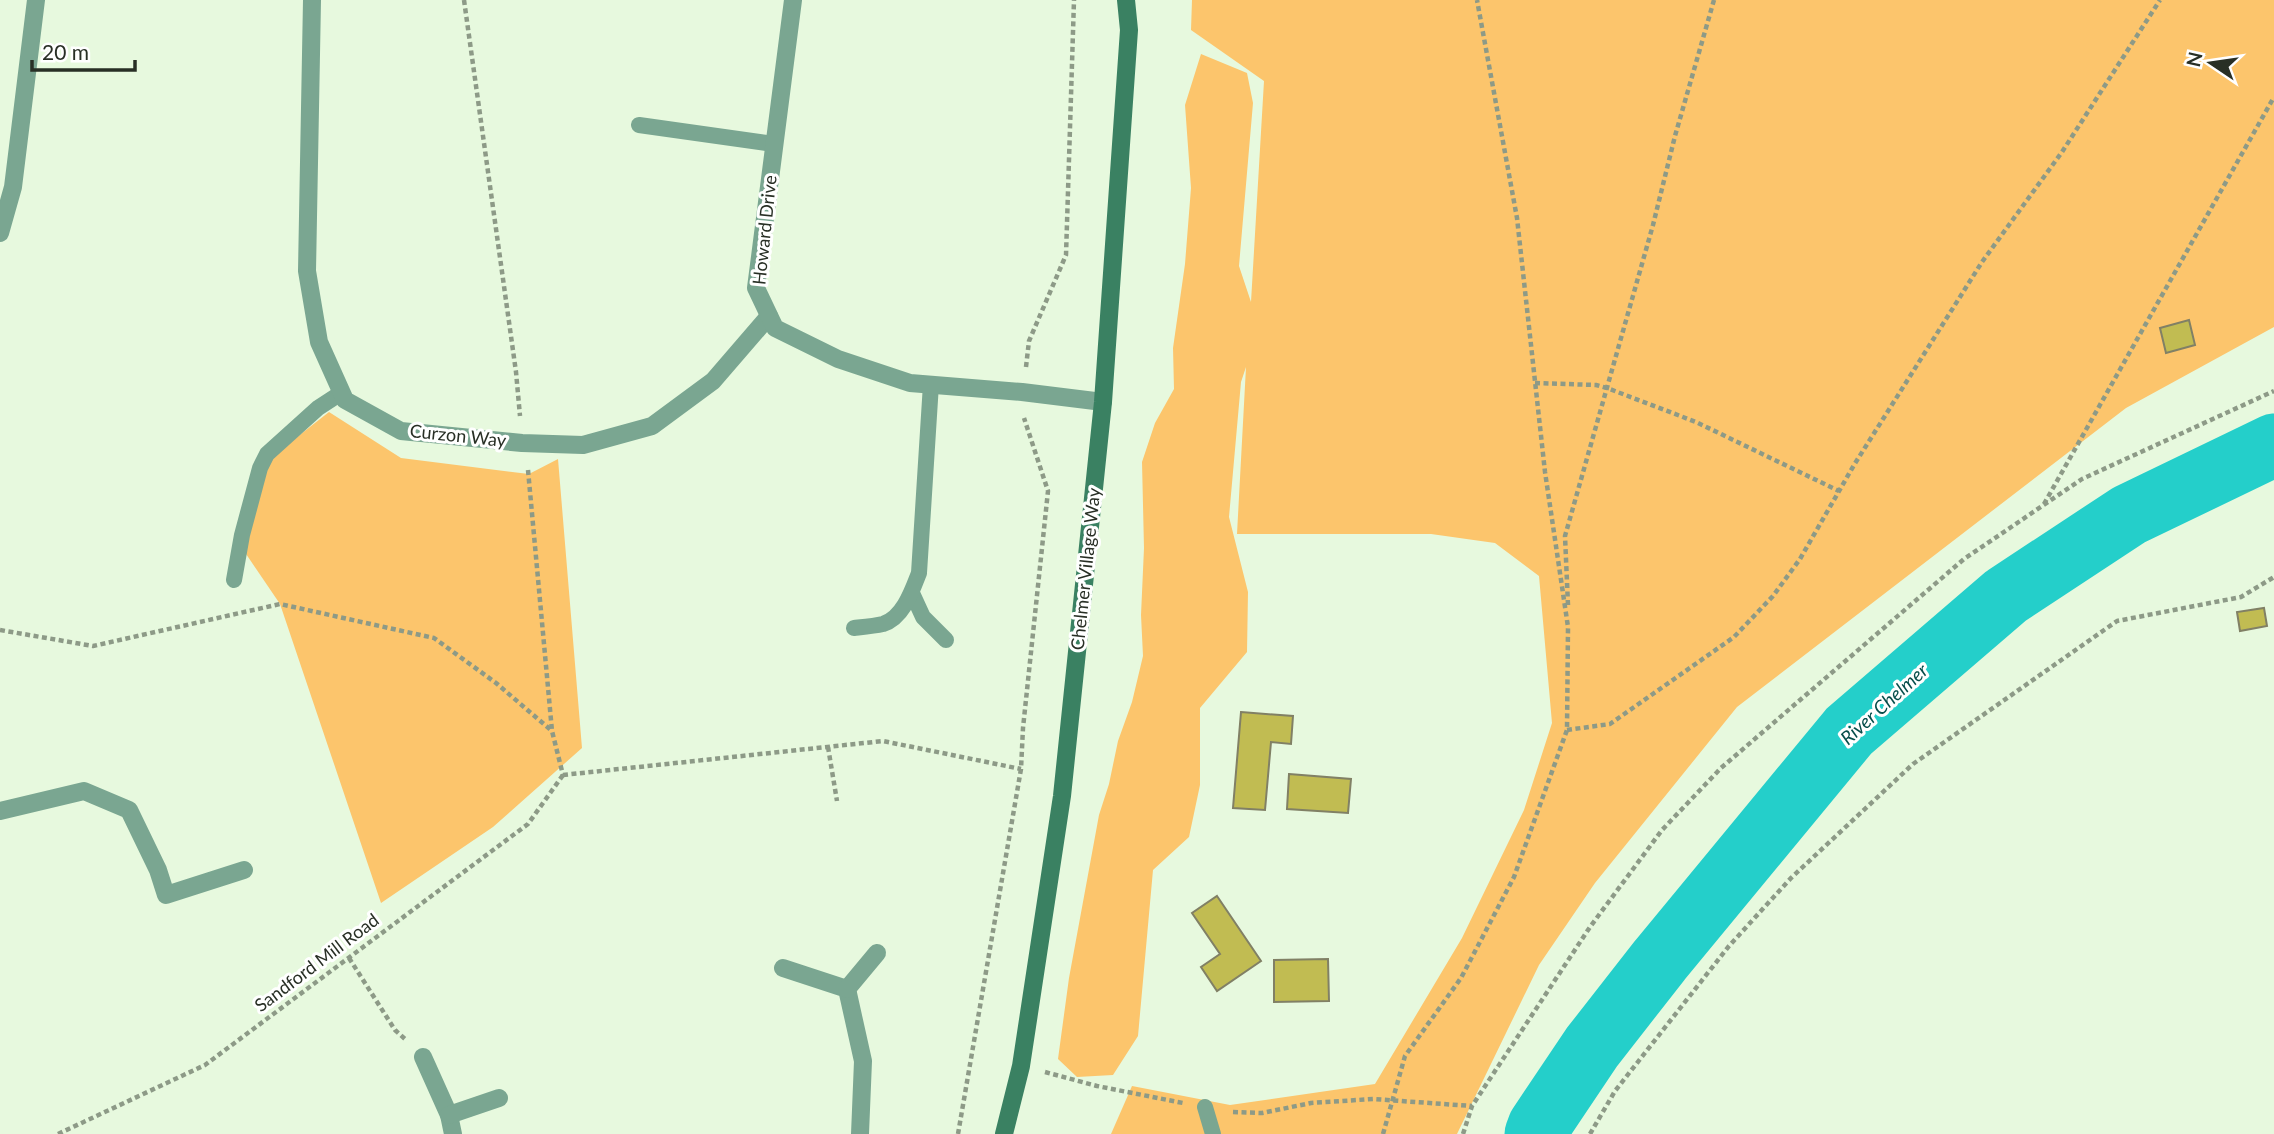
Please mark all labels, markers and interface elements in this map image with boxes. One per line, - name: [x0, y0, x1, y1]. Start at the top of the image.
- scale bar: [32, 28, 135, 72]
- north arrow: [2176, 28, 2246, 98]
- text: 20 m: [42, 39, 89, 64]
- text: N: [2181, 49, 2207, 69]
- street label: Howard Drive: [747, 174, 781, 286]
- street label: Curzon Way: [409, 419, 508, 451]
- street label: Chelmer Village Way: [1066, 486, 1105, 651]
- water label: River Chelmer: [1835, 658, 1932, 749]
- street label: Sandford Mill Road: [250, 908, 383, 1016]

